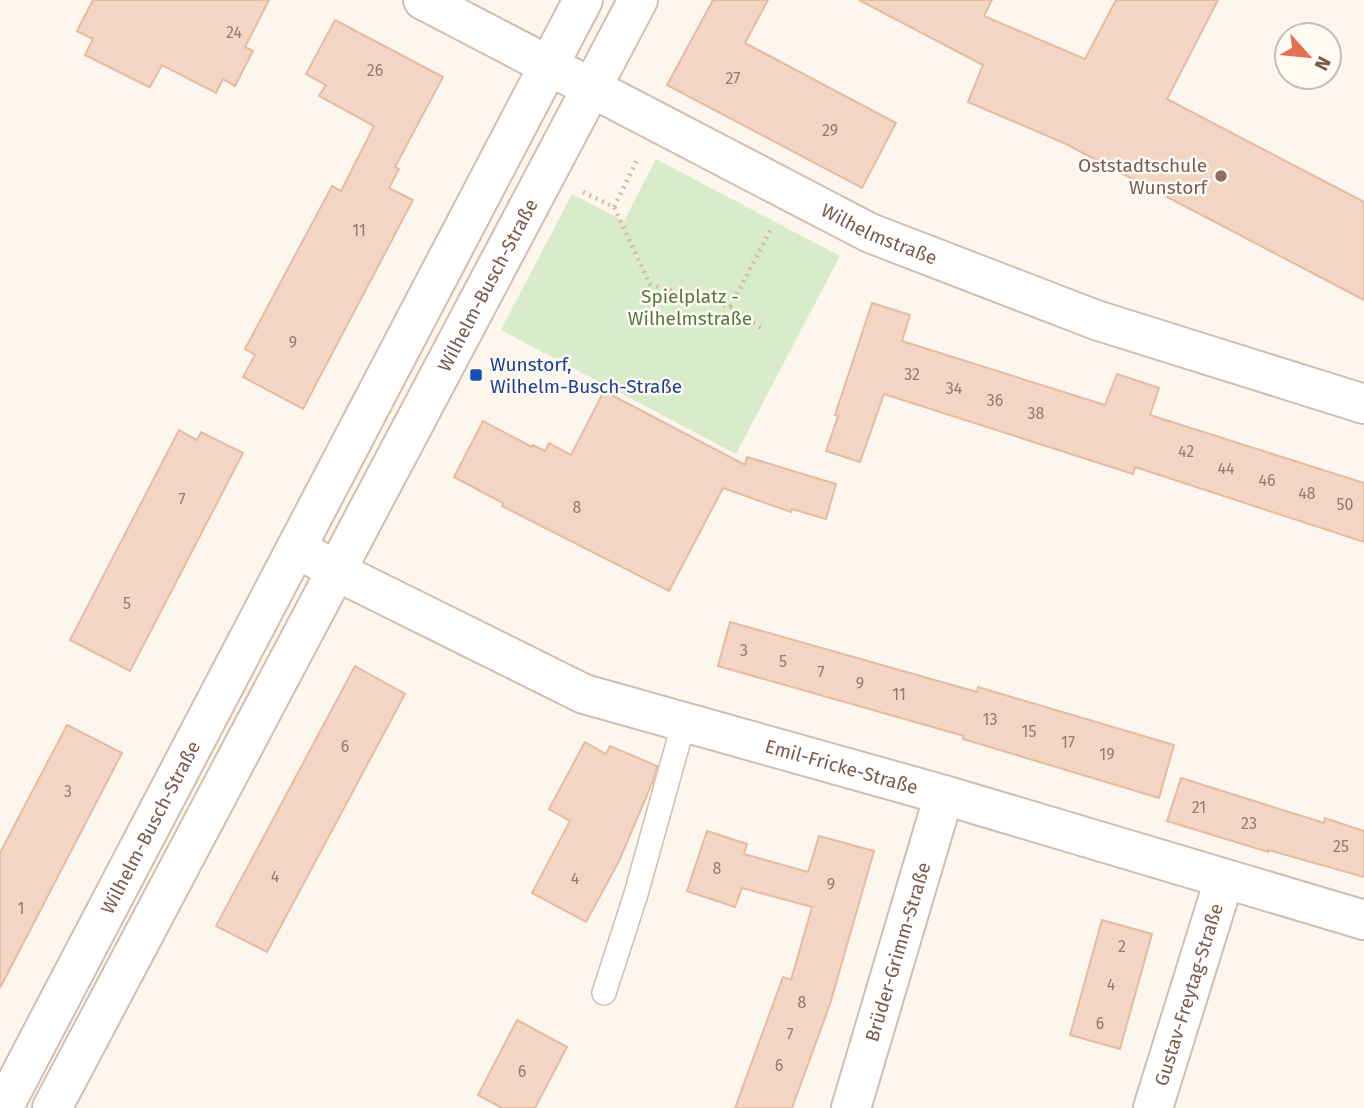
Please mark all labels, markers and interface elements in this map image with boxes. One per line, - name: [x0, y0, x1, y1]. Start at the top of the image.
- north arrow: [1273, 21, 1343, 91]
- house number: 24: [226, 23, 242, 42]
- text: N: [1310, 53, 1336, 74]
- house number: 26: [367, 61, 383, 80]
- house number: 27: [726, 69, 740, 88]
- house number: 29: [822, 121, 838, 140]
- place label: Oststadtschule Wunstorf: [1078, 154, 1209, 199]
- marker: Oststadtschule Wunstorf: [1213, 168, 1229, 184]
- street label: Wilhelm-Busch-Straße: [432, 195, 542, 375]
- street label: Wilhelmstraße: [817, 198, 941, 269]
- house number: 11: [352, 221, 366, 240]
- park label: Spielplatz - Wilhelmstraße: [628, 285, 752, 330]
- house number: 9: [289, 333, 297, 352]
- place label: Wunstorf, Wilhelm-Busch-Straße: [490, 353, 682, 398]
- house number: 32: [904, 365, 920, 384]
- marker: Wunstorf, Wilhelm-Busch-Straße: [468, 367, 484, 383]
- house number: 34: [946, 379, 963, 398]
- house number: 36: [987, 391, 1003, 410]
- house number: 38: [1028, 404, 1045, 423]
- house number: 42: [1178, 442, 1194, 461]
- house number: 44: [1217, 459, 1235, 478]
- house number: 46: [1258, 471, 1276, 490]
- house number: 48: [1298, 484, 1316, 503]
- house number: 7: [178, 490, 186, 509]
- house number: 50: [1337, 495, 1354, 514]
- house number: 8: [573, 498, 582, 517]
- house number: 5: [123, 594, 131, 613]
- house number: 3: [740, 641, 748, 660]
- house number: 5: [779, 652, 787, 671]
- house number: 7: [817, 663, 825, 682]
- house number: 9: [856, 674, 864, 693]
- house number: 11: [892, 685, 906, 704]
- house number: 13: [983, 710, 997, 729]
- house number: 15: [1022, 722, 1036, 741]
- house number: 17: [1061, 733, 1075, 752]
- street label: Emil-Fricke-Straße: [763, 734, 921, 799]
- street label: Wilhelm-Busch-Straße: [95, 737, 205, 918]
- house number: 6: [341, 737, 349, 756]
- house number: 19: [1099, 745, 1115, 764]
- house number: 3: [64, 782, 72, 801]
- house number: 21: [1192, 798, 1206, 817]
- house number: 23: [1241, 814, 1257, 833]
- house number: 25: [1333, 837, 1349, 856]
- house number: 8: [713, 859, 722, 878]
- street label: Brüder-Grimm-Straße: [860, 859, 935, 1044]
- house number: 4: [271, 867, 280, 886]
- house number: 4: [571, 869, 580, 888]
- house number: 9: [827, 875, 835, 894]
- house number: 1: [18, 899, 24, 918]
- street label: Gustav-Freytag-Straße: [1149, 900, 1228, 1089]
- house number: 2: [1118, 937, 1126, 956]
- house number: 4: [1107, 975, 1116, 994]
- house number: 8: [798, 993, 807, 1012]
- house number: 6: [1096, 1014, 1104, 1033]
- house number: 7: [786, 1025, 794, 1044]
- house number: 6: [775, 1056, 783, 1075]
- house number: 6: [518, 1062, 526, 1081]

